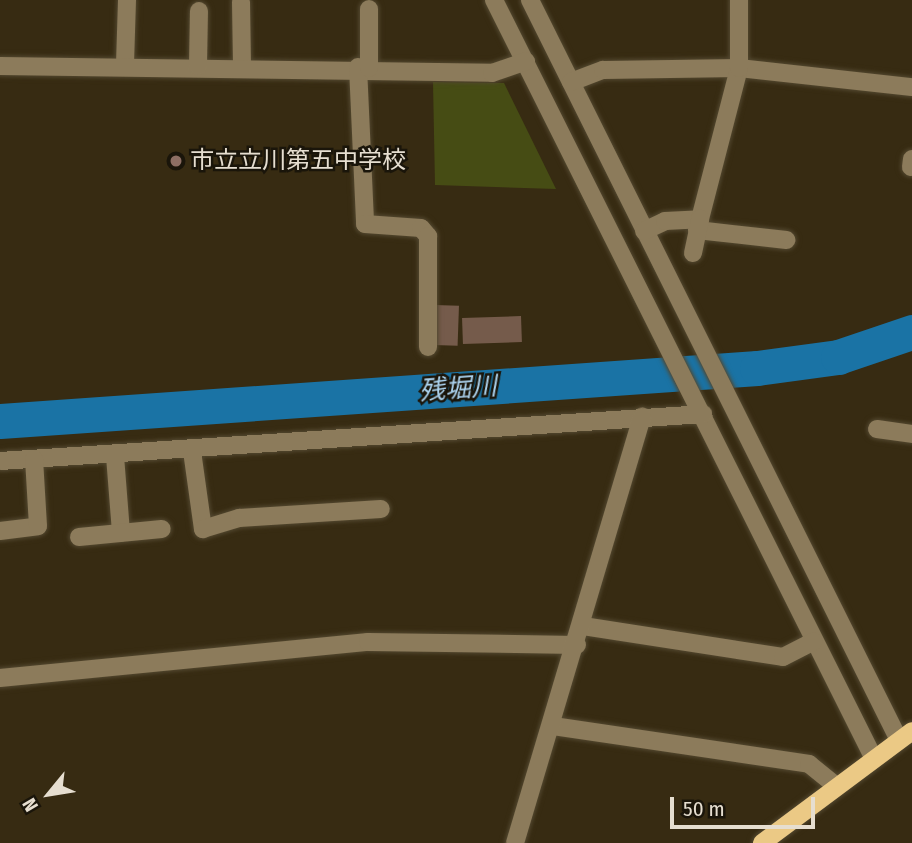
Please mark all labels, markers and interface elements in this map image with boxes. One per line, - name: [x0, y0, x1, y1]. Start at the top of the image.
- place label: 市立立川第五中学校: [190, 147, 406, 175]
- marker: 市立立川第五中学校: [168, 153, 184, 169]
- water label: 残堀川: [418, 371, 498, 407]
- north arrow: [14, 759, 84, 829]
- scale bar: [674, 784, 819, 828]
- text: N: [18, 794, 43, 815]
- text: 50 m: [683, 796, 725, 822]

